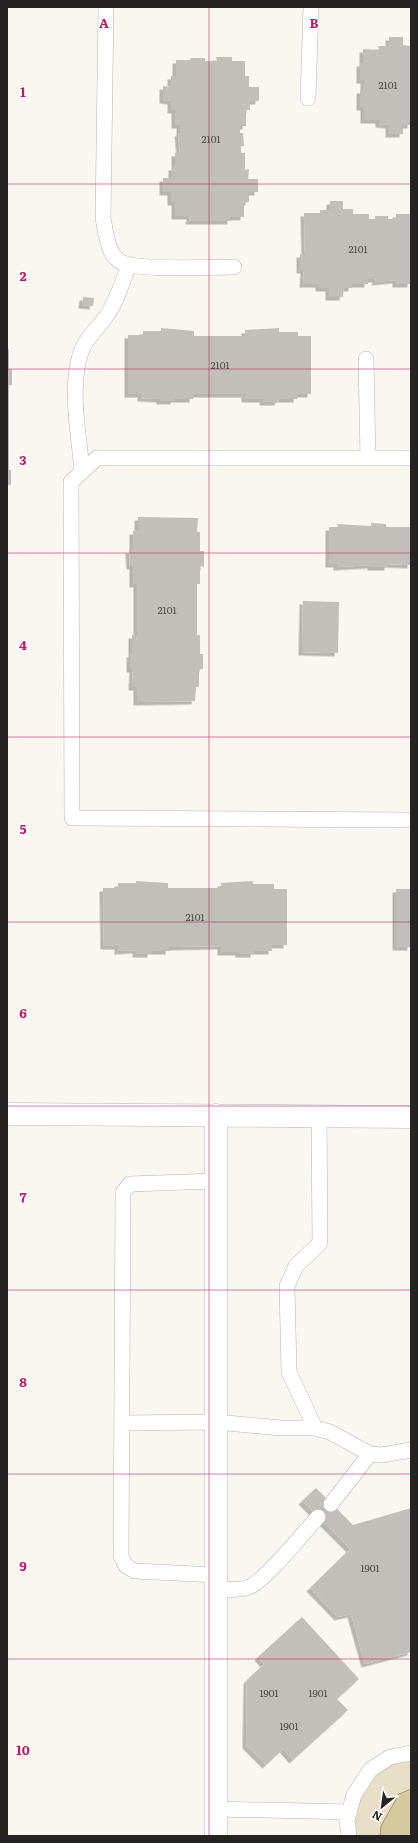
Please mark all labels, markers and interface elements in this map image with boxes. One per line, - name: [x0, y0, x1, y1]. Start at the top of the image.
- text: A: [99, 13, 109, 32]
- text: B: [310, 13, 319, 32]
- house number: 2101: [379, 77, 398, 92]
- text: 1: [20, 82, 26, 101]
- house number: 2101: [202, 131, 221, 146]
- house number: 2101: [349, 241, 368, 256]
- text: 2: [20, 266, 27, 285]
- house number: 2101: [211, 357, 230, 372]
- text: 3: [19, 450, 27, 469]
- house number: 2101: [158, 602, 177, 617]
- text: 4: [19, 635, 27, 654]
- text: 5: [19, 819, 27, 838]
- house number: 2101: [186, 909, 205, 924]
- text: 6: [19, 1003, 27, 1022]
- text: 7: [19, 1187, 27, 1206]
- text: 8: [19, 1372, 27, 1391]
- text: 9: [19, 1556, 27, 1575]
- house number: 1901: [360, 1560, 380, 1575]
- house number: 1901: [259, 1685, 279, 1700]
- house number: 1901: [308, 1685, 328, 1700]
- house number: 1901: [279, 1718, 299, 1733]
- text: 10: [16, 1740, 30, 1759]
- north arrow: [362, 1787, 402, 1827]
- text: N: [369, 1807, 385, 1826]

